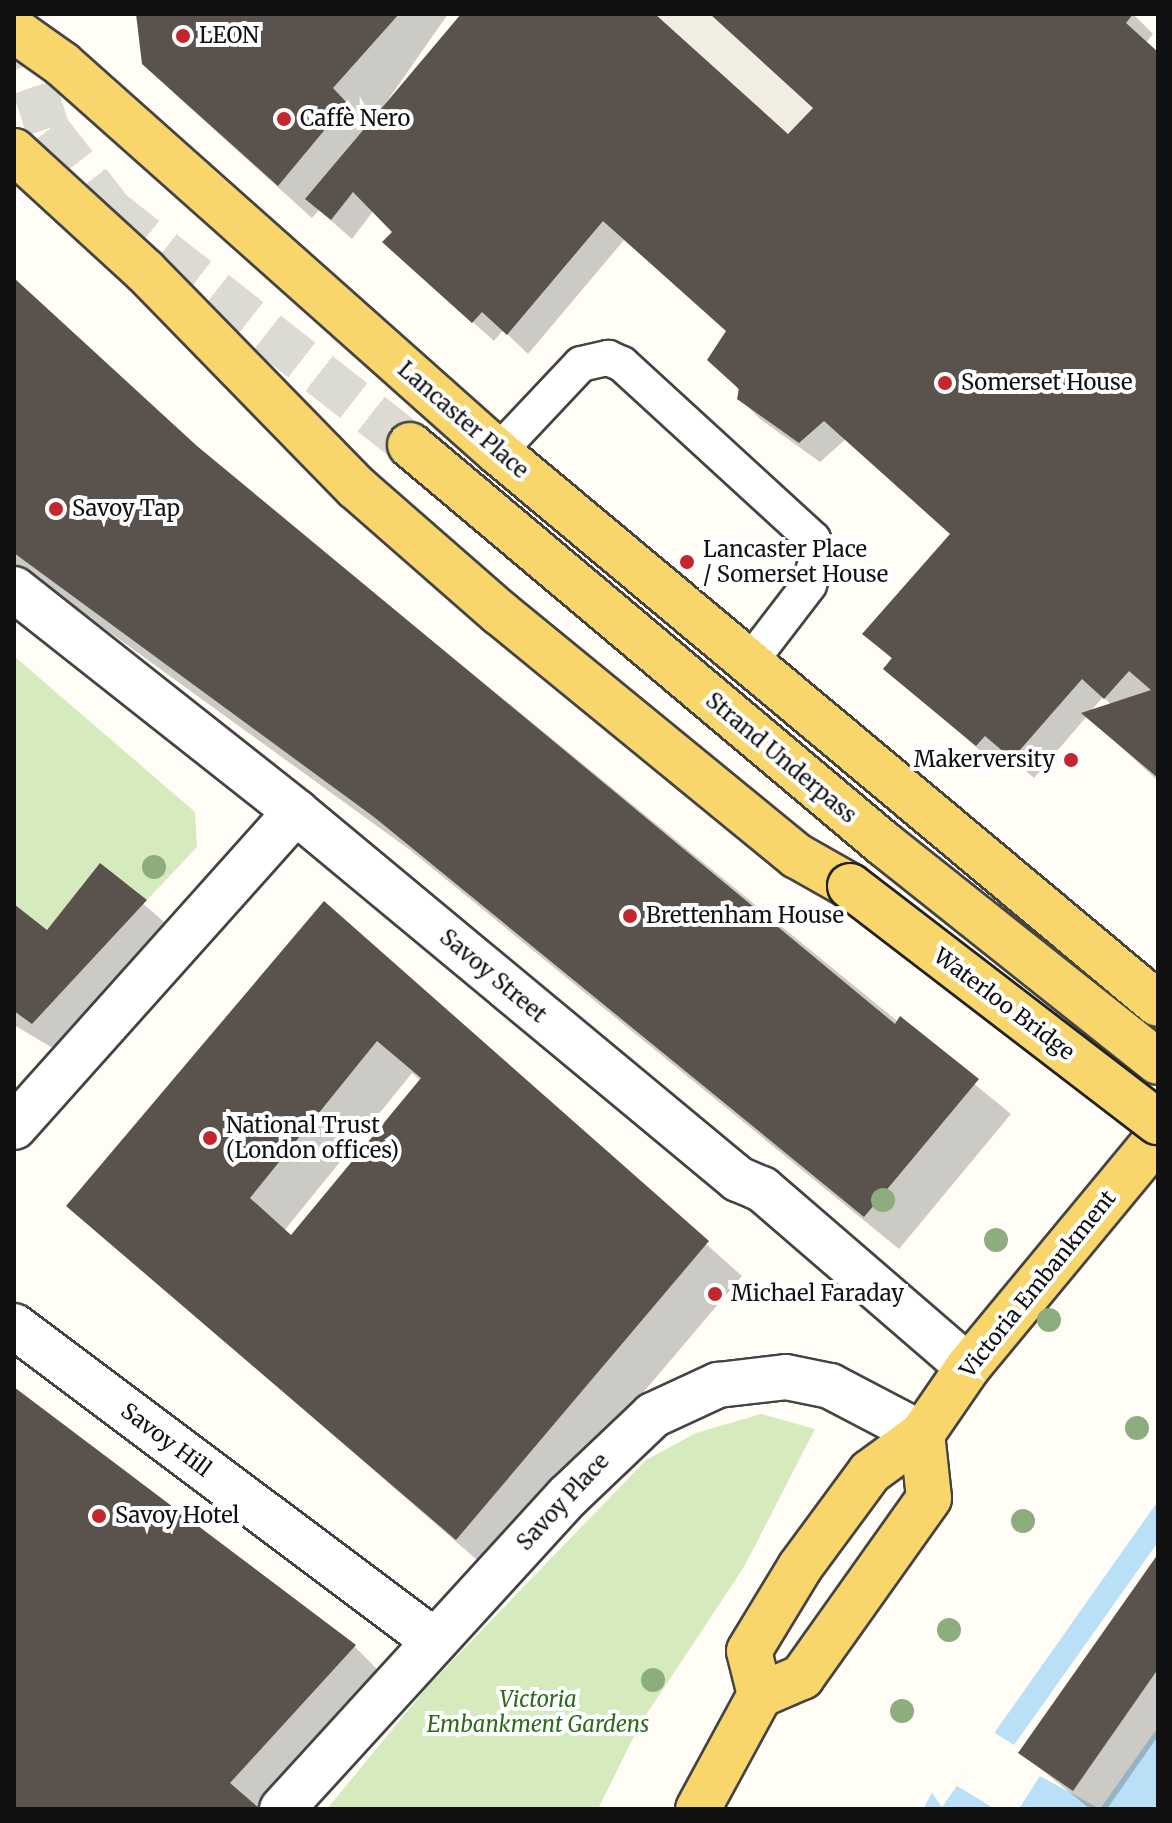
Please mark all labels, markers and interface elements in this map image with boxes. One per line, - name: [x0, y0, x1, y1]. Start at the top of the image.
- place label: LEON: [199, 23, 259, 49]
- marker: LEON: [174, 27, 192, 45]
- place label: Caffè Nero: [300, 106, 410, 132]
- marker: Caffè Nero: [275, 110, 293, 128]
- street label: Lancaster Place: [392, 356, 534, 484]
- place label: Somerset House: [961, 370, 1132, 396]
- marker: Somerset House: [936, 374, 954, 392]
- place label: Savoy Tap: [72, 496, 180, 522]
- marker: Savoy Tap: [47, 500, 65, 518]
- place label: Lancaster Place / Somerset House: [703, 536, 888, 588]
- marker: Lancaster Place / Somerset House: [678, 553, 696, 571]
- street label: Strand Underpass: [700, 687, 862, 829]
- place label: Makerversity: [914, 747, 1055, 773]
- marker: Makerversity: [1062, 751, 1080, 769]
- place label: Brettenham House: [646, 903, 844, 929]
- marker: Brettenham House: [621, 907, 639, 925]
- street label: Savoy Street: [434, 924, 552, 1028]
- street label: Waterloo Bridge: [928, 943, 1080, 1065]
- place label: National Trust (London offices): [226, 1112, 399, 1164]
- marker: National Trust (London offices): [201, 1129, 219, 1147]
- street label: Victoria Embankment: [954, 1185, 1122, 1383]
- place label: Michael Faraday: [731, 1281, 904, 1307]
- marker: Michael Faraday: [706, 1285, 724, 1303]
- street label: Savoy Hill: [116, 1398, 216, 1482]
- street label: Savoy Place: [511, 1448, 615, 1556]
- place label: Savoy Hotel: [115, 1503, 239, 1529]
- marker: Savoy Hotel: [90, 1507, 108, 1525]
- park label: Victoria Embankment Gardens: [427, 1686, 649, 1738]

